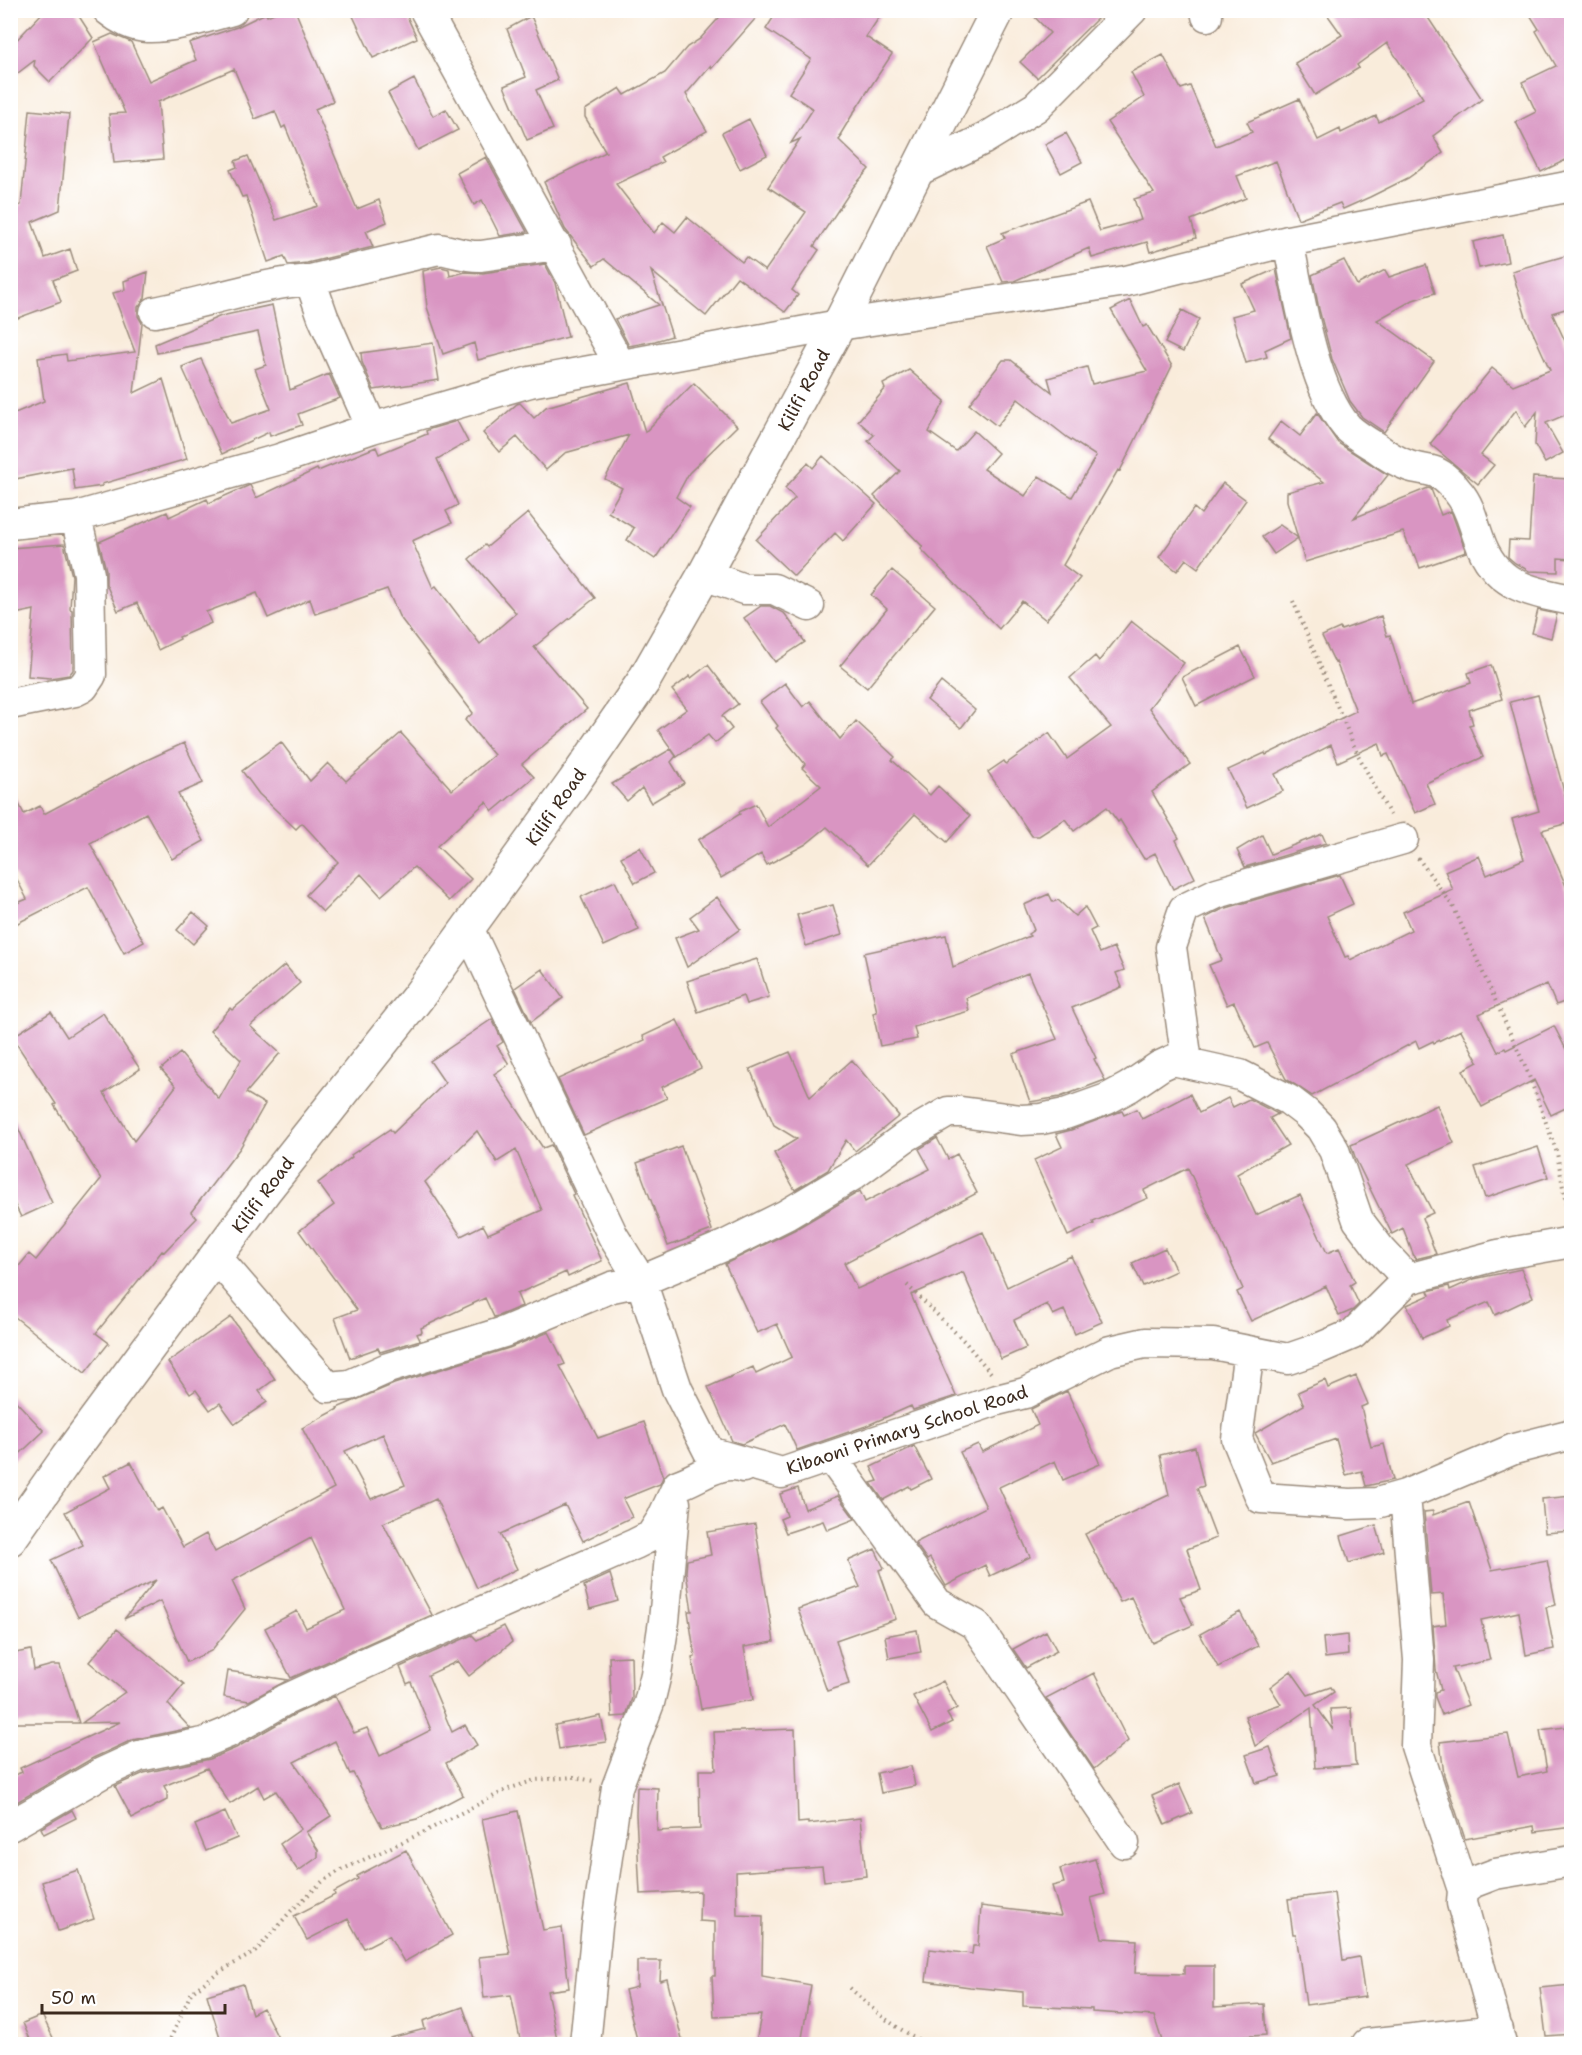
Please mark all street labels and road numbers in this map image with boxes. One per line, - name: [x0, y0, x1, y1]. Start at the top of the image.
- street label: Kilifi Road: [772, 345, 836, 435]
- street label: Kilifi Road: [520, 763, 592, 851]
- street label: Kilifi Road: [226, 1152, 300, 1238]
- street label: Kibaoni Primary School Road: [783, 1380, 1031, 1480]

